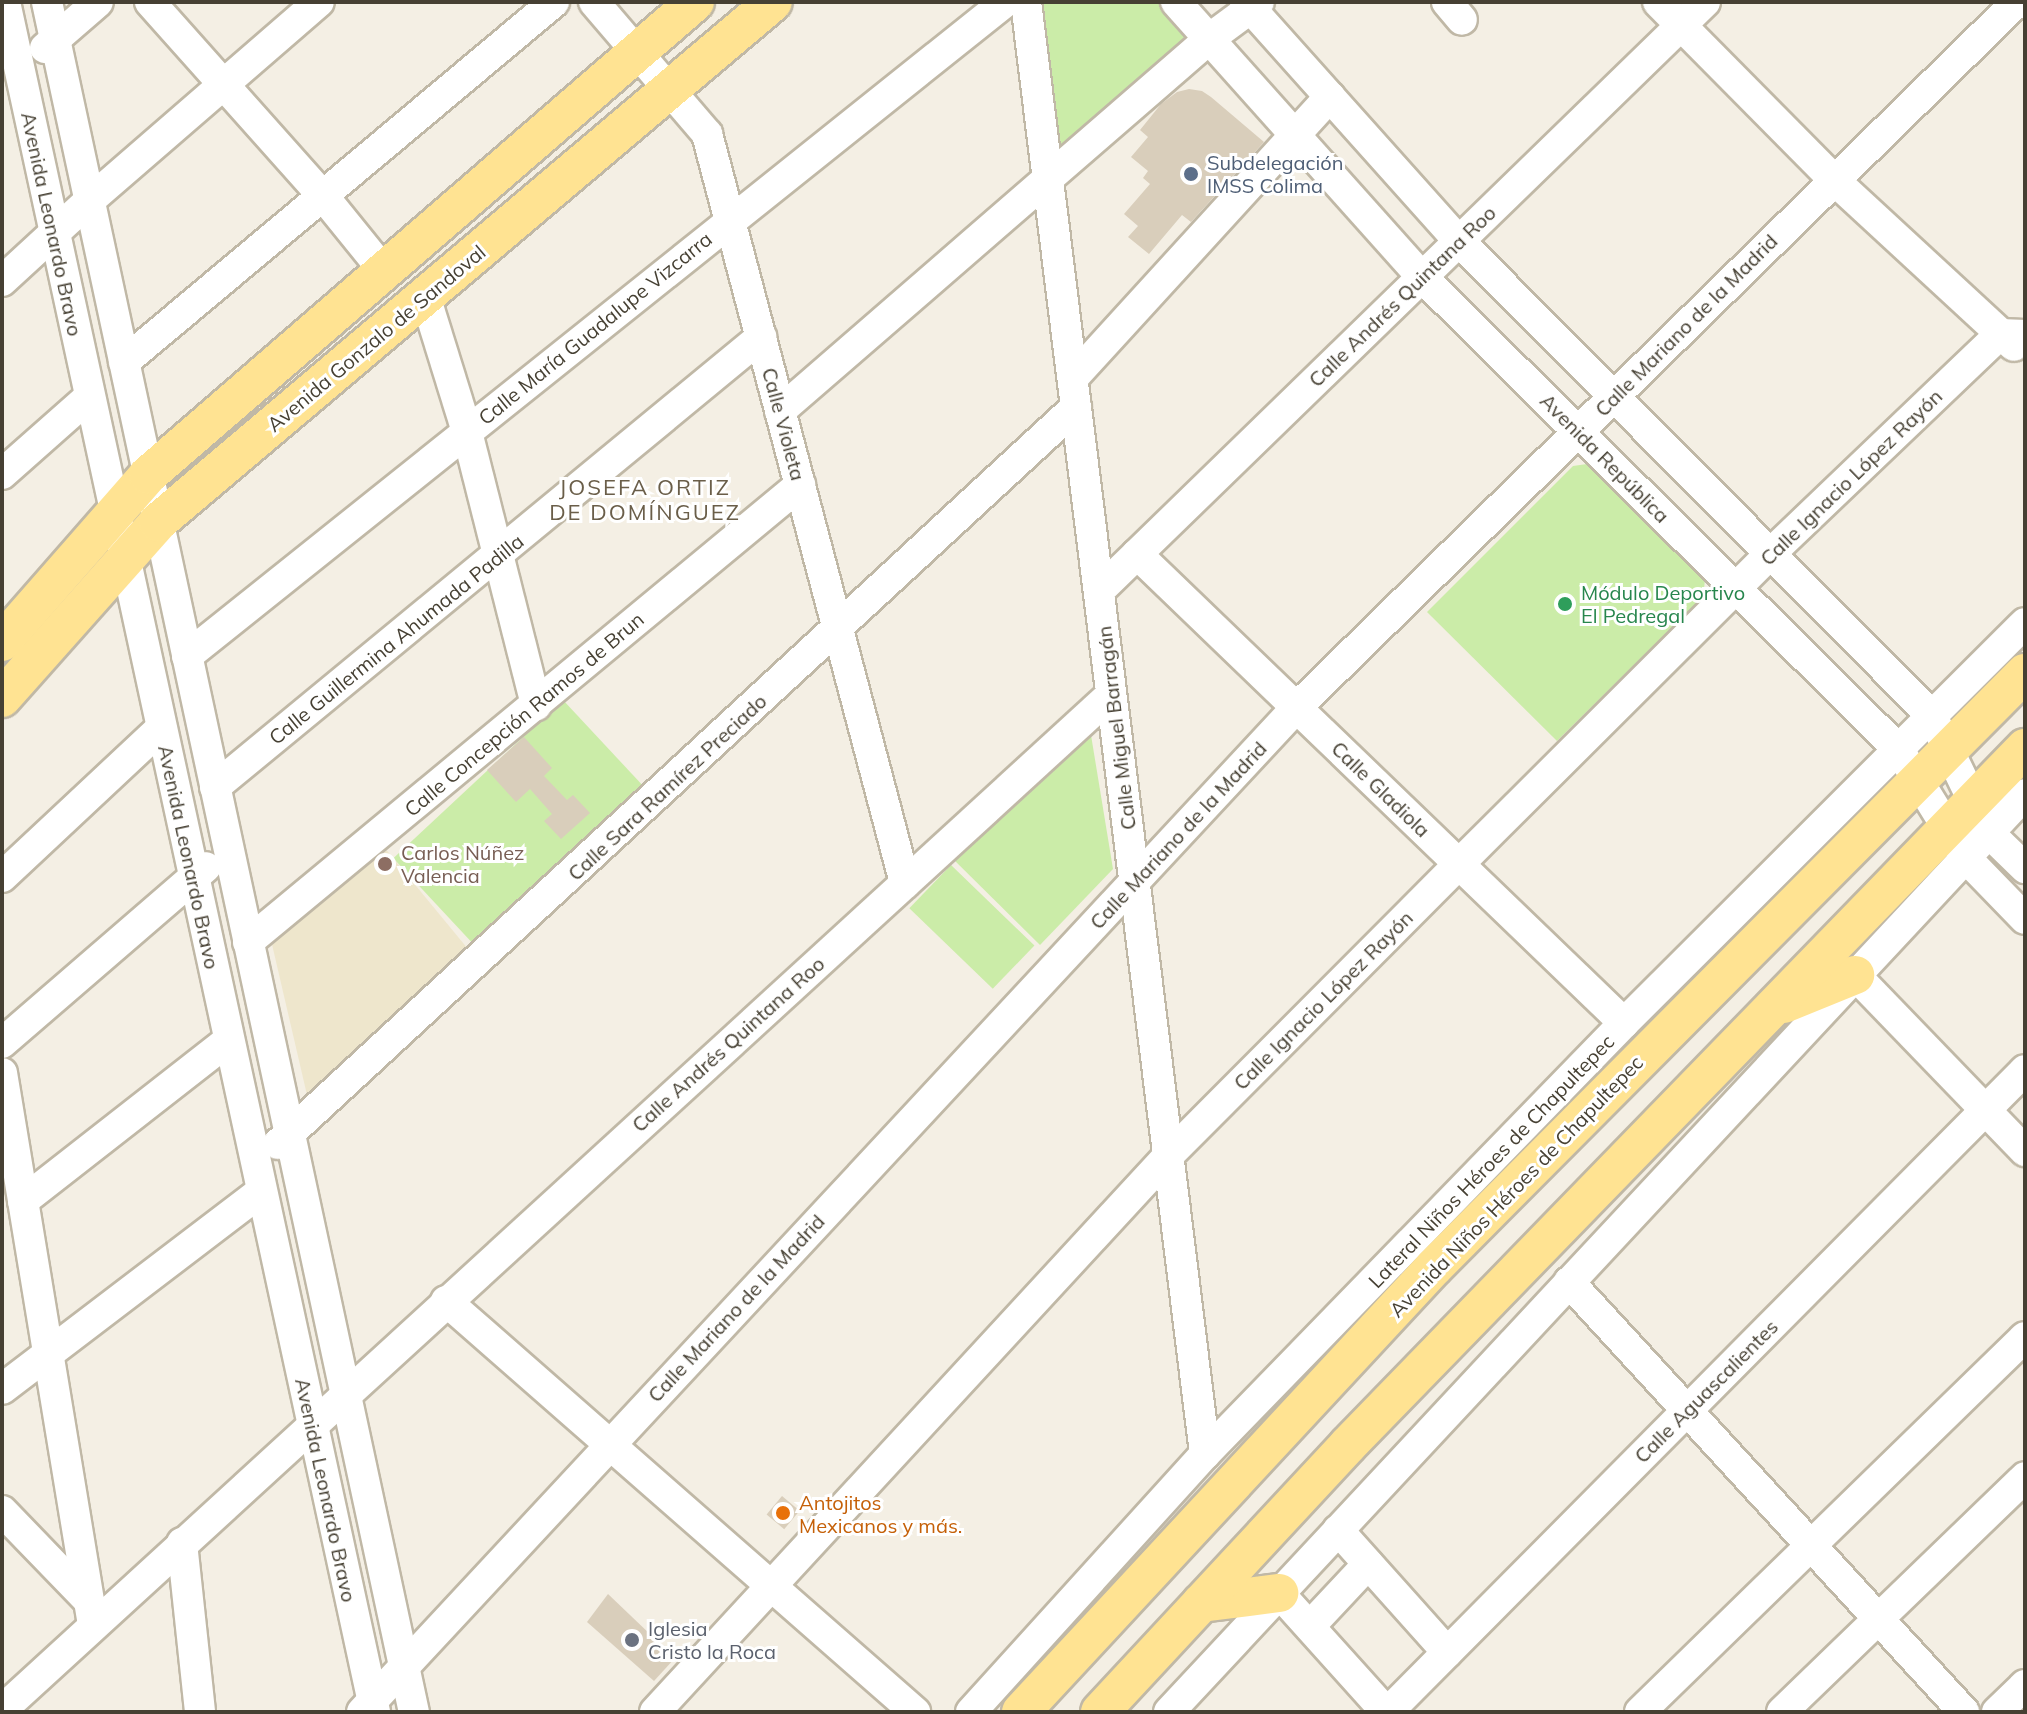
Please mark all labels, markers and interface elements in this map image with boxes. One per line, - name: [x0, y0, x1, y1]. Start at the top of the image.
- street label: Avenida Leonardo Bravo: [17, 110, 87, 338]
- place label: Subdelegación IMSS Colima: [1207, 150, 1343, 197]
- marker: Subdelegación IMSS Colima: [1182, 165, 1200, 183]
- street label: Calle Andrés Quintana Roo: [1304, 200, 1500, 392]
- street label: Calle María Guadalupe Vizcarra: [474, 226, 716, 430]
- street label: Calle Mariano de la Madrid: [1590, 229, 1782, 421]
- street label: Avenida Gonzalo de Sandoval: [262, 240, 490, 436]
- street label: Calle Violeta: [757, 365, 811, 483]
- street label: Calle Ignacio López Rayón: [1755, 384, 1947, 570]
- street label: Avenida República: [1535, 388, 1675, 528]
- district label: JOSEFA ORTIZ DE DOMÍNGUEZ: [549, 474, 741, 526]
- street label: Calle Guillermina Ahumada Padilla: [264, 529, 528, 749]
- place label: Módulo Deportivo El Pedregal: [1581, 580, 1745, 627]
- marker: Módulo Deportivo El Pedregal: [1556, 595, 1574, 613]
- street label: Calle Concepción Ramos de Brun: [400, 607, 648, 821]
- street label: Calle Miguel Barragán: [1092, 625, 1140, 831]
- street label: Calle Sara Ramírez Preciado: [563, 689, 771, 885]
- street label: Calle Mariano de la Madrid: [1085, 736, 1271, 934]
- street label: Calle Gladiola: [1327, 736, 1435, 842]
- street label: Avenida Leonardo Bravo: [154, 743, 224, 971]
- place label: Carlos Núñez Valencia: [401, 840, 524, 887]
- marker: Carlos Núñez Valencia: [376, 855, 394, 873]
- street label: Calle Ignacio López Rayón: [1229, 906, 1417, 1094]
- street label: Calle Andrés Quintana Roo: [627, 951, 829, 1137]
- street label: Lateral Niños Héroes de Chapultepec: [1363, 1029, 1619, 1293]
- street label: Avenida Niños Héroes de Chapultepec: [1384, 1050, 1648, 1322]
- street label: Calle Mariano de la Madrid: [643, 1209, 829, 1407]
- street label: Calle Aguascalientes: [1629, 1314, 1783, 1468]
- street label: Avenida Leonardo Bravo: [291, 1376, 361, 1604]
- place label: Antojitos Mexicanos y más.: [799, 1490, 962, 1537]
- marker: Antojitos Mexicanos y más.: [774, 1504, 792, 1522]
- place label: Iglesia Cristo la Roca: [648, 1616, 776, 1663]
- marker: Iglesia Cristo la Roca: [623, 1631, 641, 1649]

